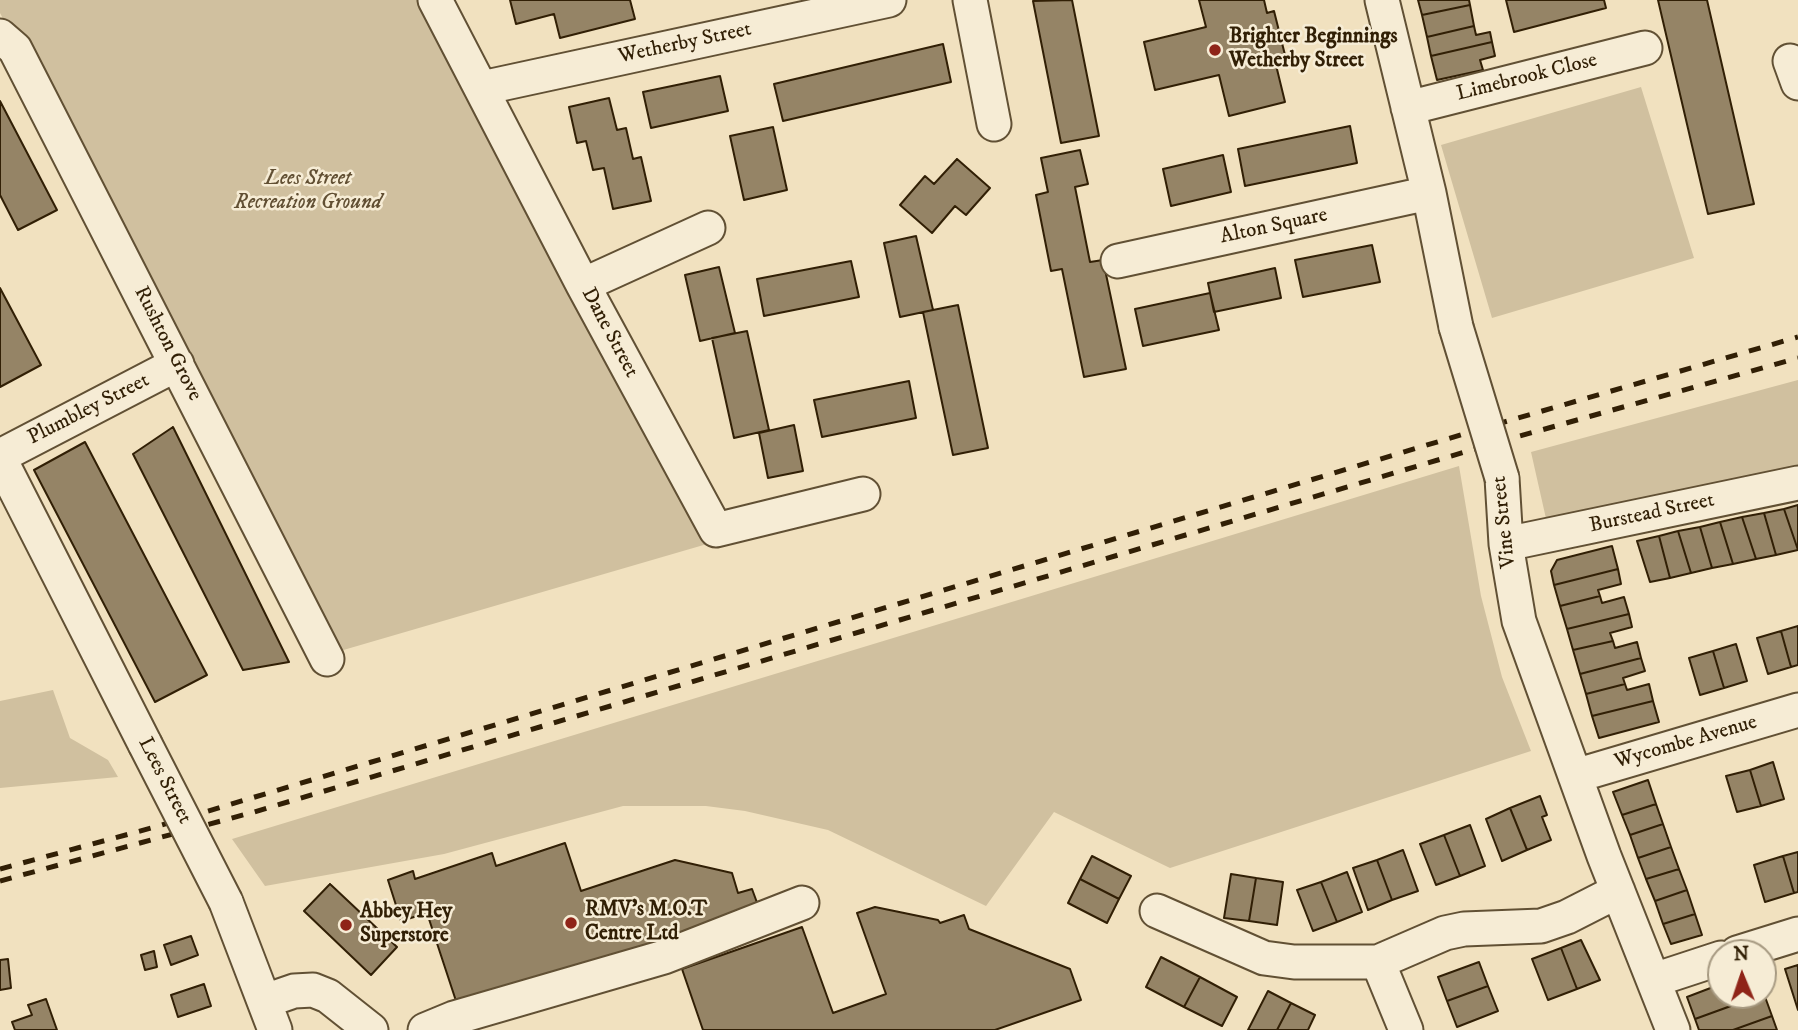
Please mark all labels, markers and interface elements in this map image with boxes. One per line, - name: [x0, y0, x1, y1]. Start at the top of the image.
- street label: Wetherby Street: [616, 18, 754, 70]
- place label: Brighter Beginnings Wetherby Street: [1229, 25, 1397, 75]
- marker: Brighter Beginnings Wetherby Street: [1207, 42, 1223, 58]
- street label: Limebrook Close: [1454, 48, 1600, 108]
- park label: Lees Street Recreation Ground: [234, 167, 382, 217]
- street label: Alton Square: [1218, 203, 1330, 251]
- street label: Rushton Grove: [127, 283, 207, 405]
- street label: Dane Street: [575, 284, 643, 382]
- street label: Plumbley Street: [24, 369, 154, 451]
- street label: Vine Street: [1488, 475, 1522, 569]
- street label: Burstead Street: [1587, 488, 1717, 540]
- street label: Wycombe Avenue: [1612, 711, 1760, 775]
- street label: Lees Street: [132, 734, 196, 828]
- place label: RMV's M.O.T Centre Ltd: [585, 898, 707, 948]
- place label: Abbey Hey Superstore: [360, 900, 452, 950]
- marker: RMV's M.O.T Centre Ltd: [563, 915, 579, 931]
- marker: Abbey Hey Superstore: [338, 917, 354, 933]
- north arrow: [1707, 939, 1777, 1009]
- text: N: [1733, 943, 1750, 966]

